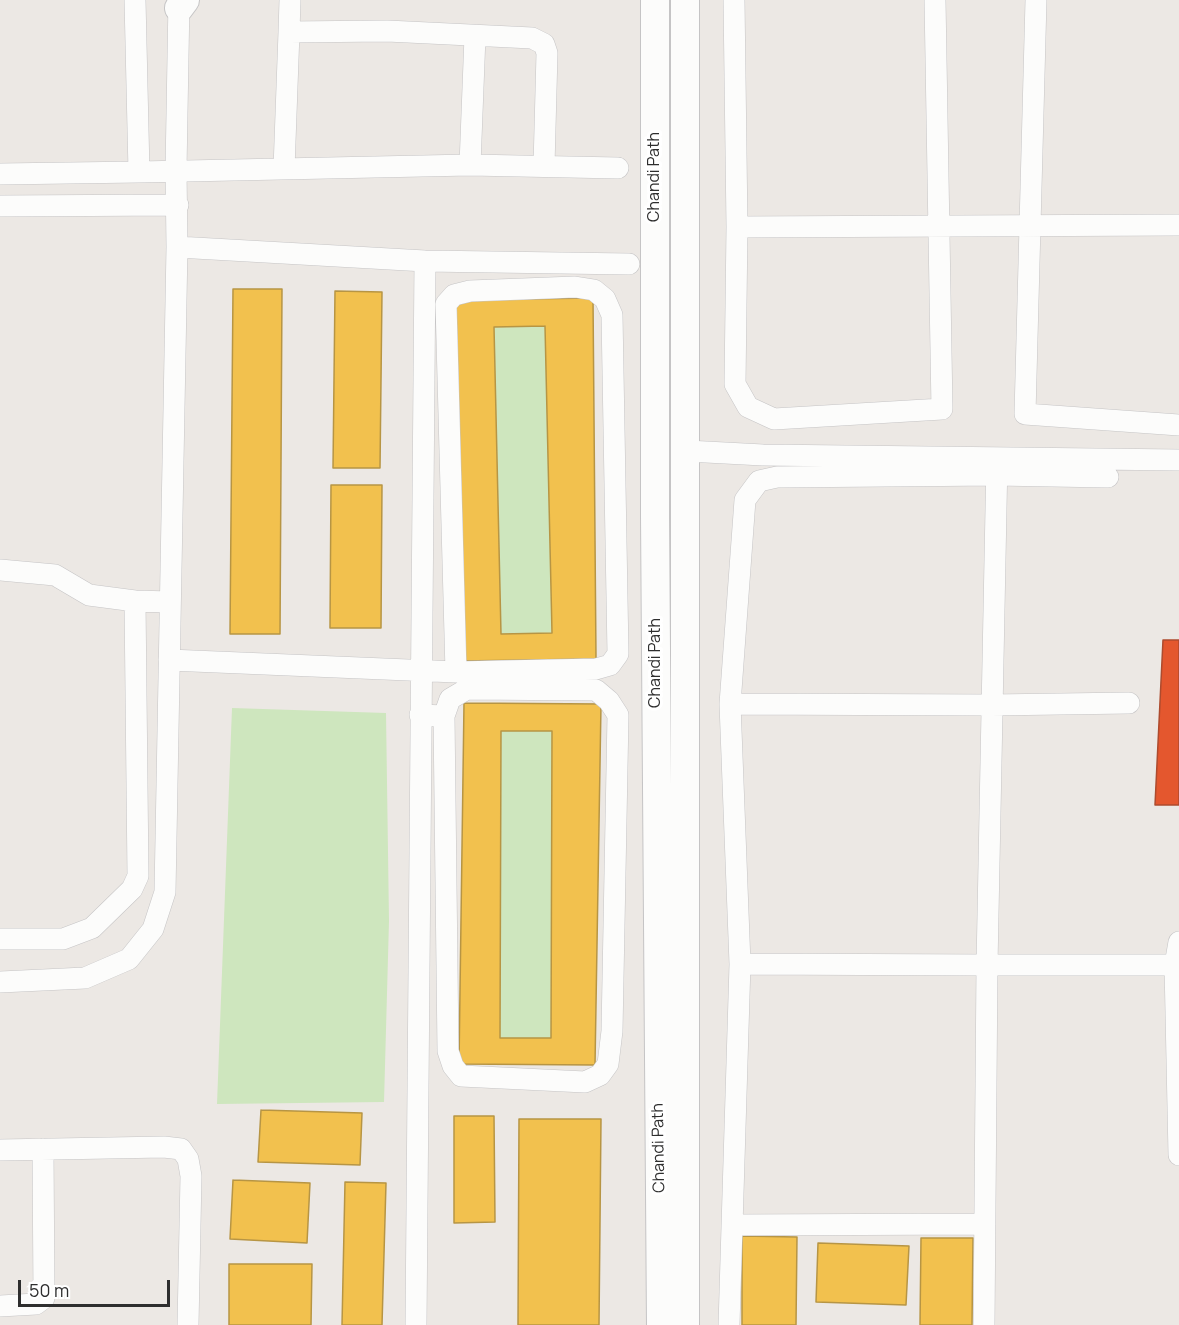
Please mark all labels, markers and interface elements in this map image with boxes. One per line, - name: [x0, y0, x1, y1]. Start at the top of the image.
- street label: Chandi Path: [645, 132, 665, 222]
- street label: Chandi Path: [646, 618, 666, 708]
- street label: Chandi Path: [649, 1103, 669, 1193]
- scale bar: [21, 1268, 172, 1306]
- text: 50 m: [29, 1278, 69, 1302]

